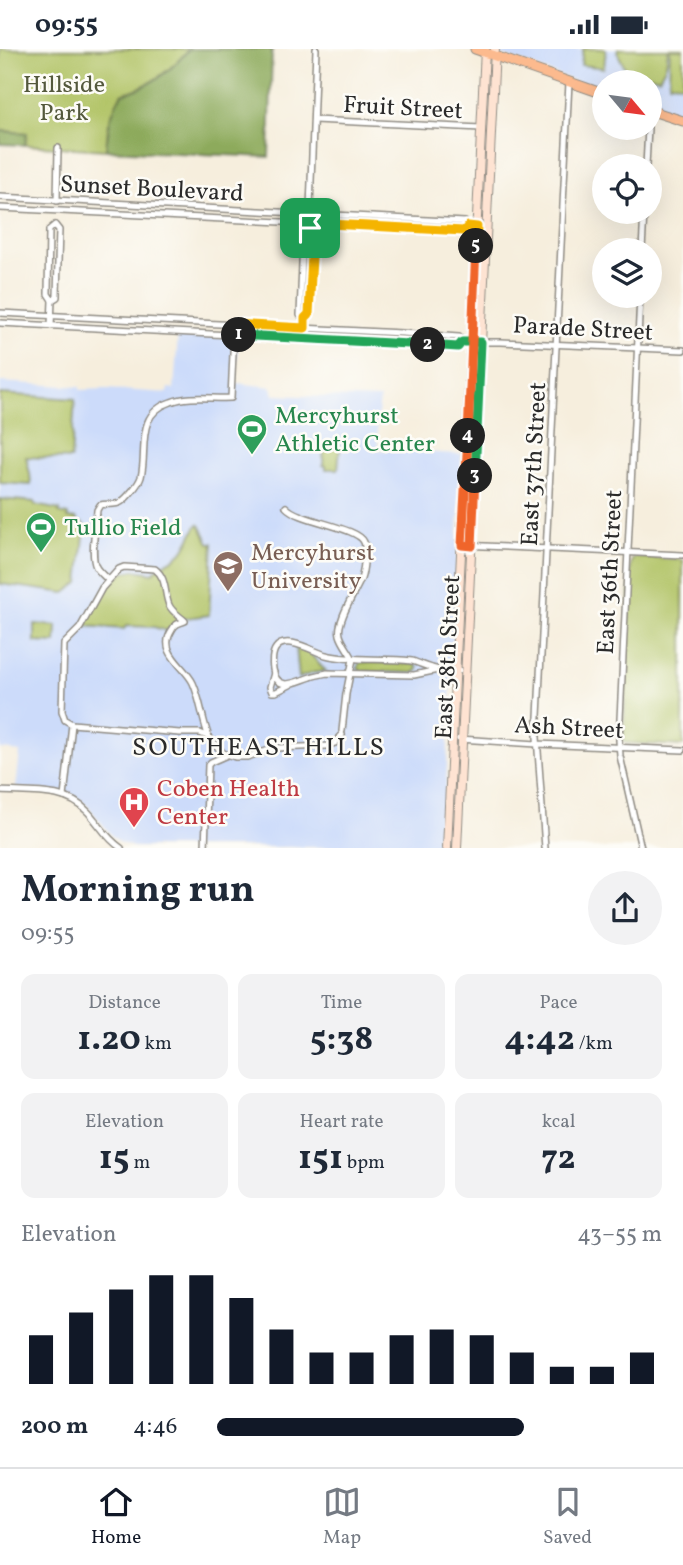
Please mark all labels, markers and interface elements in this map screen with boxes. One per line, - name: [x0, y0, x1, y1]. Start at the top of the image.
- text: 09:55: [35, 7, 98, 43]
- park label: Hillside Park: [23, 69, 105, 131]
- north arrow: [592, 70, 662, 140]
- map controls: [592, 70, 662, 308]
- street label: Fruit Street: [342, 89, 464, 129]
- button: locate: [592, 154, 662, 224]
- street label: Sunset Boulevard: [59, 168, 245, 212]
- pin: [280, 198, 340, 258]
- icon: arrive: [291, 209, 329, 247]
- pin: 5: [458, 229, 494, 263]
- text: 5: [471, 232, 480, 258]
- button: layers: [592, 238, 662, 308]
- street label: Parade Street: [512, 309, 654, 351]
- pin: 1: [222, 317, 256, 353]
- text: 1: [235, 321, 242, 347]
- pin: 2: [410, 327, 446, 363]
- text: 2: [423, 331, 432, 357]
- street label: East 37th Street: [514, 381, 556, 547]
- place label: Mercyhurst Athletic Center: [275, 400, 435, 462]
- sports icon: Mercyhurst Athletic Center: [235, 412, 269, 456]
- pin: 4: [450, 419, 486, 453]
- text: 4: [462, 422, 473, 448]
- pin: 3: [458, 459, 492, 493]
- text: 3: [470, 462, 479, 488]
- street label: East 36th Street: [590, 489, 632, 655]
- sports icon: Tullio Field: [24, 510, 58, 554]
- place label: Tullio Field: [64, 512, 182, 546]
- place label: Mercyhurst University: [251, 537, 375, 599]
- school or university icon: Mercyhurst University: [211, 549, 245, 593]
- street label: East 38th Street: [428, 574, 470, 740]
- street label: Ash Street: [513, 709, 624, 749]
- district label: SOUTHEAST HILLS: [132, 730, 386, 766]
- place label: Coben Health Center: [157, 773, 300, 835]
- hospital icon: Coben Health Center: [117, 785, 151, 829]
- text: Morning run: [21, 865, 255, 918]
- button: share: [588, 871, 662, 945]
- text: 09:55: [21, 918, 75, 950]
- text: Distance: [88, 990, 161, 1016]
- text: Time: [321, 990, 362, 1016]
- text: Pace: [539, 990, 578, 1016]
- text: 1.20: [77, 1016, 141, 1064]
- text: 5:38: [310, 1016, 373, 1064]
- text: 4:42: [504, 1016, 575, 1064]
- text: km: [141, 1031, 172, 1057]
- text: /km: [575, 1031, 613, 1057]
- text: Elevation: [85, 1109, 164, 1135]
- text: Heart rate: [300, 1109, 383, 1135]
- text: kcal: [542, 1109, 575, 1135]
- text: 15: [99, 1135, 130, 1183]
- text: 151: [298, 1135, 343, 1183]
- text: 72: [541, 1135, 576, 1183]
- text: m: [130, 1150, 150, 1176]
- text: bpm: [343, 1150, 385, 1176]
- text: Elevation: [21, 1219, 117, 1251]
- text: 43–55 m: [577, 1219, 662, 1251]
- text: 200 m: [21, 1411, 88, 1443]
- text: 4:46: [133, 1411, 177, 1443]
- tab: Home: [91, 1483, 141, 1551]
- tab: Map: [323, 1483, 361, 1551]
- tab: Saved: [543, 1483, 592, 1551]

